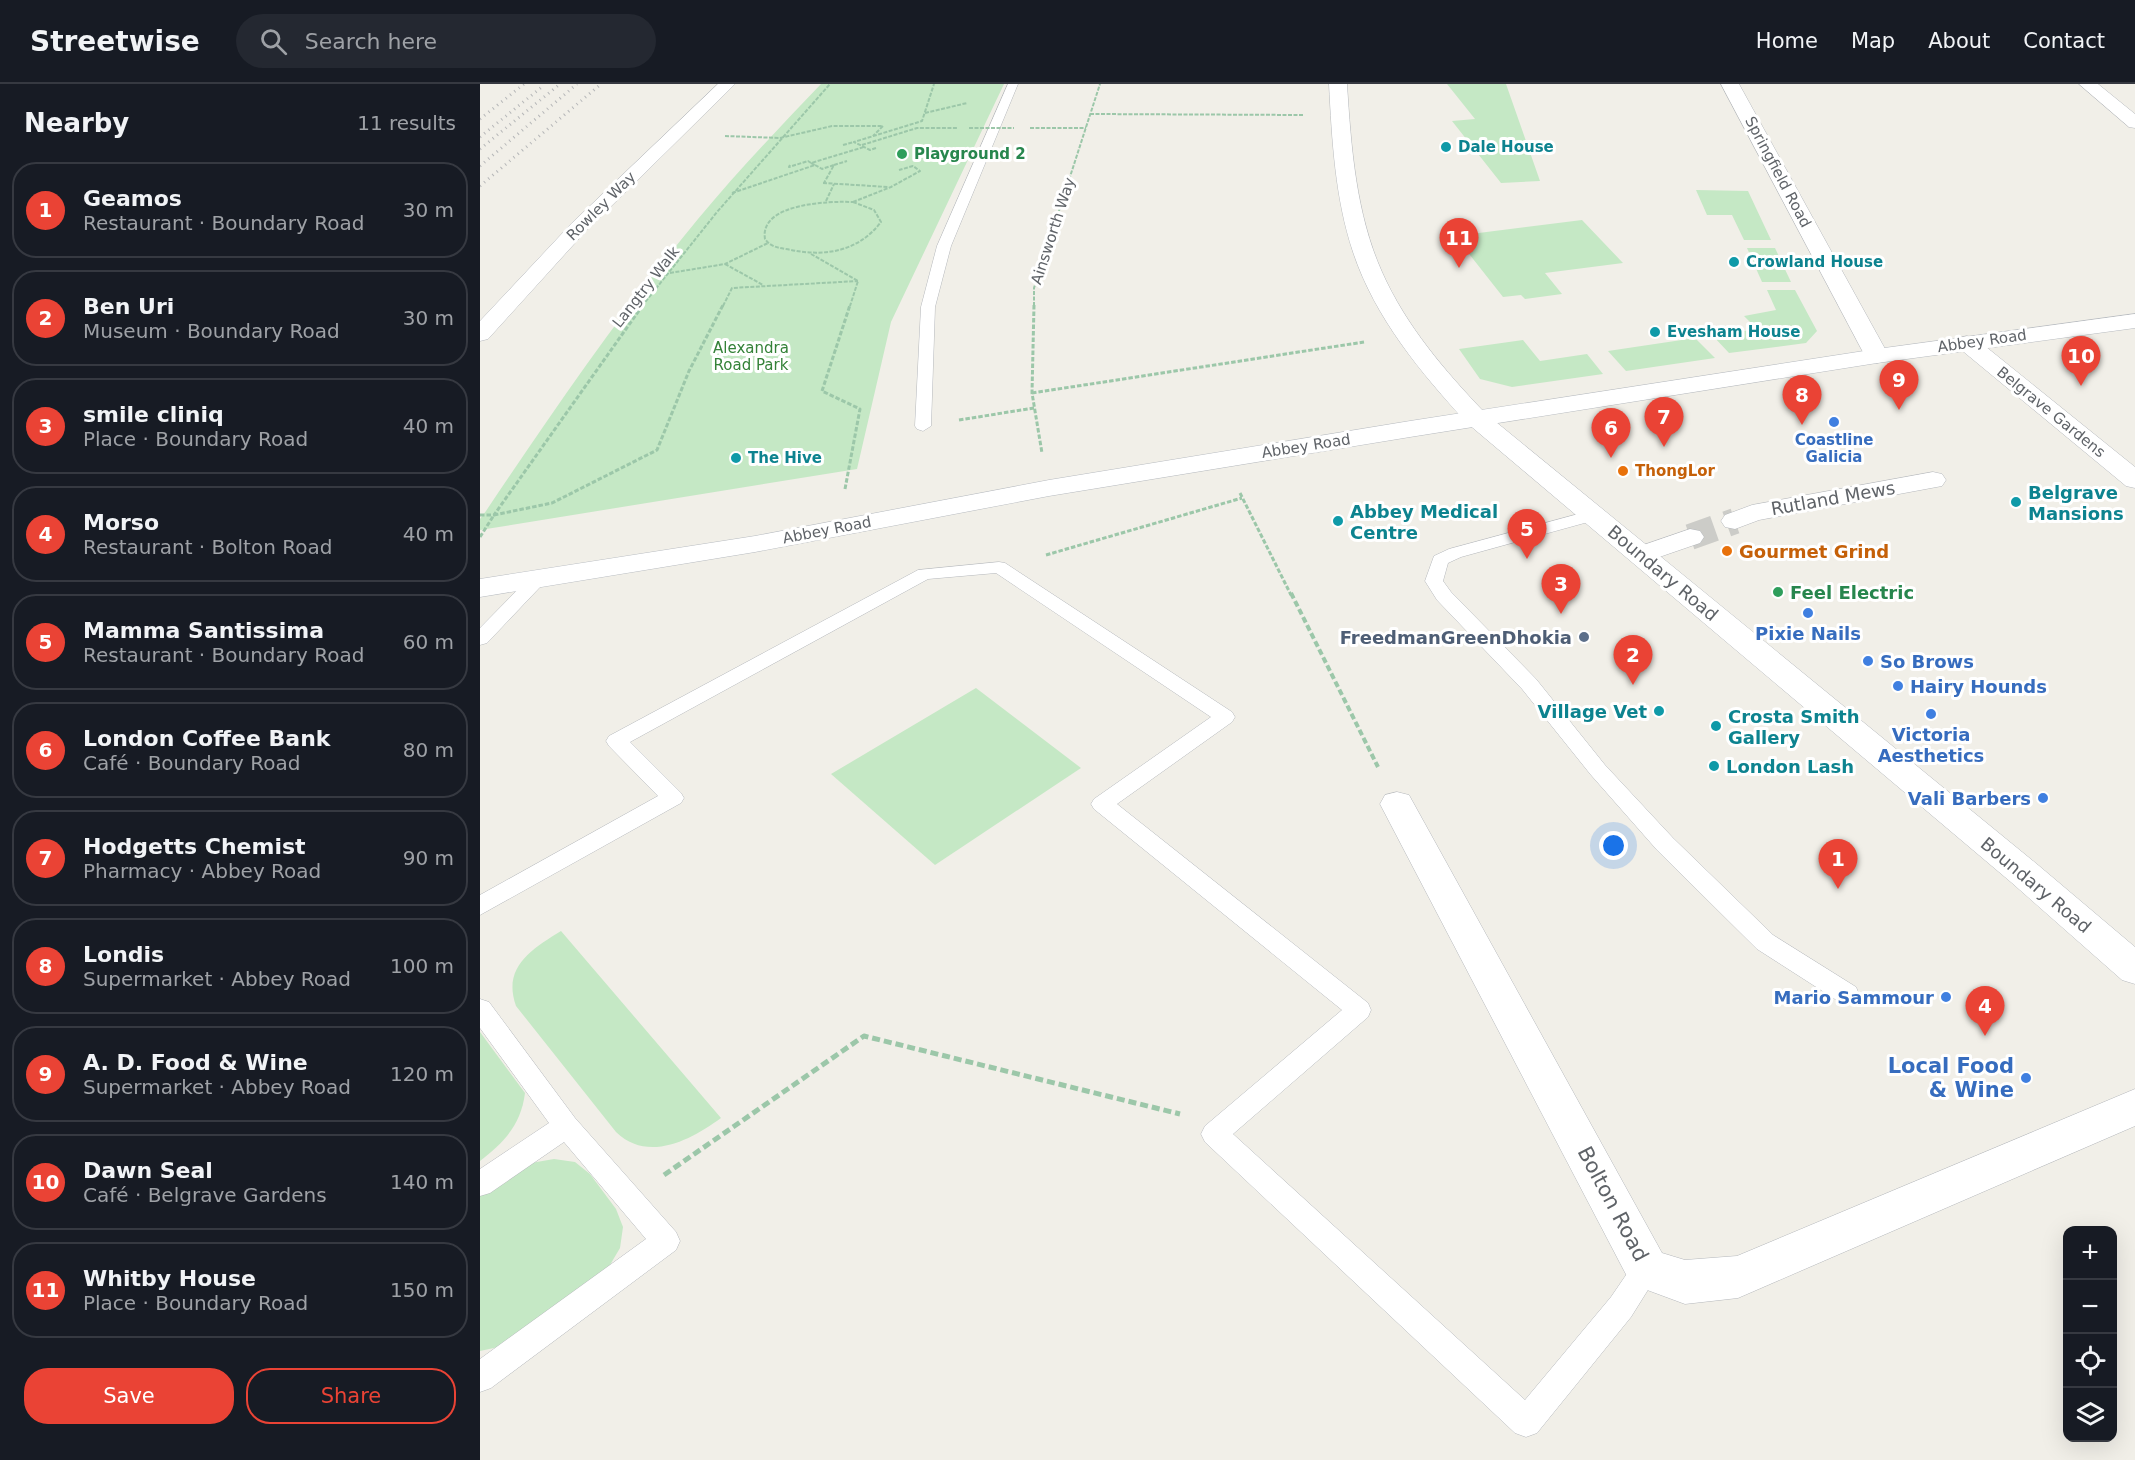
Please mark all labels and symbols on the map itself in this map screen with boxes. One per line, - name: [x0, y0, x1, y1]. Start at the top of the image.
- street label: Springfield Road: [1741, 113, 1815, 231]
- place label: Dale House: [1458, 138, 1554, 156]
- marker: Dale House: [1439, 140, 1453, 154]
- place label: Playground 2: [914, 145, 1026, 163]
- marker: Playground 2: [895, 147, 909, 161]
- street label: Rowley Way: [563, 168, 639, 244]
- street label: Ainsworth Way: [1027, 175, 1079, 287]
- pin: 11: [1440, 218, 1478, 268]
- street label: Langtry Walk: [609, 243, 684, 331]
- place label: Crowland House: [1746, 253, 1883, 271]
- marker: Crowland House: [1727, 255, 1741, 269]
- place label: Evesham House: [1667, 323, 1800, 341]
- marker: Evesham House: [1648, 325, 1662, 339]
- street label: Abbey Road: [1936, 326, 2028, 356]
- pin: 10: [2062, 336, 2100, 386]
- park label: Alexandra Road Park: [713, 339, 789, 374]
- pin: 9: [1880, 360, 1918, 410]
- street label: Belgrave Gardens: [1993, 363, 2109, 461]
- pin: 8: [1782, 376, 1822, 425]
- pin: 7: [1644, 398, 1684, 447]
- pin: 6: [1592, 408, 1630, 458]
- marker: Coastline Galicia: [1827, 415, 1841, 429]
- street label: Abbey Road: [1260, 430, 1352, 462]
- place label: Coastline Galicia: [1795, 431, 1873, 466]
- place label: The Hive: [748, 449, 822, 467]
- marker: The Hive: [729, 451, 743, 465]
- place label: ThongLor: [1635, 462, 1715, 480]
- marker: ThongLor: [1616, 464, 1630, 478]
- street label: Rutland Mews: [1769, 477, 1897, 519]
- place label: Belgrave Mansions: [2028, 482, 2124, 524]
- marker: Belgrave Mansions: [2009, 495, 2023, 509]
- place label: Abbey Medical Centre: [1350, 501, 1498, 543]
- pin: 5: [1508, 510, 1546, 559]
- street label: Abbey Road: [781, 513, 873, 547]
- marker: Abbey Medical Centre: [1331, 514, 1345, 528]
- street label: Boundary Road: [1604, 521, 1722, 625]
- place label: Gourmet Grind: [1739, 541, 1889, 562]
- marker: Gourmet Grind: [1720, 544, 1734, 558]
- pin: 3: [1542, 564, 1580, 614]
- place label: Feel Electric: [1790, 582, 1914, 603]
- marker: Feel Electric: [1771, 585, 1785, 599]
- marker: Pixie Nails: [1801, 606, 1815, 620]
- place label: Pixie Nails: [1755, 623, 1861, 644]
- place label: FreedmanGreenDhokia: [1340, 627, 1572, 648]
- marker: FreedmanGreenDhokia: [1577, 630, 1591, 644]
- pin: 2: [1614, 636, 1652, 685]
- place label: So Brows: [1880, 651, 1974, 672]
- marker: So Brows: [1861, 654, 1875, 668]
- place label: Hairy Hounds: [1910, 676, 2047, 697]
- marker: Hairy Hounds: [1891, 679, 1905, 693]
- place label: Village Vet: [1538, 701, 1647, 722]
- marker: Village Vet: [1652, 704, 1666, 718]
- place label: Crosta Smith Gallery: [1728, 706, 1860, 748]
- marker: Victoria Aesthetics: [1924, 707, 1938, 721]
- marker: Crosta Smith Gallery: [1709, 719, 1723, 733]
- place label: Victoria Aesthetics: [1878, 724, 1984, 766]
- place label: London Lash: [1726, 756, 1854, 777]
- marker: London Lash: [1707, 759, 1721, 773]
- place label: Vali Barbers: [1908, 788, 2031, 809]
- marker: Vali Barbers: [2036, 791, 2050, 805]
- your location: [1599, 831, 1628, 860]
- street label: Boundary Road: [1977, 833, 2095, 937]
- pin: 1: [1818, 840, 1858, 889]
- pin: 4: [1966, 986, 2004, 1036]
- place label: Mario Sammour: [1774, 987, 1934, 1008]
- marker: Mario Sammour: [1939, 990, 1953, 1004]
- place label: Local Food & Wine: [1888, 1054, 2014, 1102]
- marker: Local Food & Wine: [2019, 1071, 2033, 1085]
- street label: Bolton Road: [1573, 1142, 1653, 1266]

